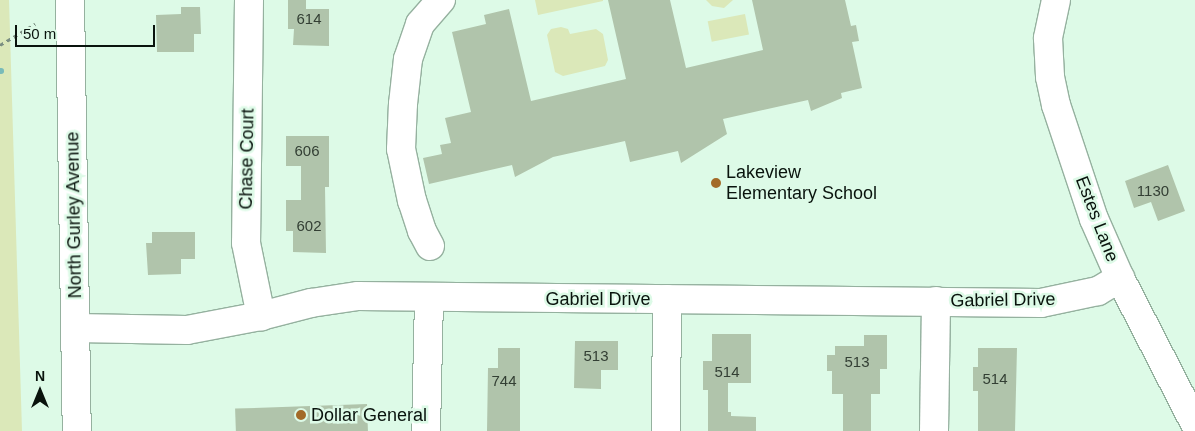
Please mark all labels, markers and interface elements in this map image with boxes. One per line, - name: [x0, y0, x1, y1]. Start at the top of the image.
- house number: 614: [296, 10, 322, 28]
- scale bar: [18, 15, 158, 47]
- text: 50 m: [23, 25, 56, 42]
- street label: Chase Court: [235, 108, 259, 210]
- street label: North Gurley Avenue: [62, 131, 86, 299]
- house number: 606: [294, 142, 320, 160]
- place label: Lakeview Elementary School: [726, 162, 877, 204]
- street label: Estes Lane: [1071, 173, 1123, 265]
- marker: Lakeview Elementary School: [710, 177, 722, 189]
- house number: 1130: [1137, 182, 1169, 200]
- house number: 602: [296, 217, 322, 235]
- street label: Gabriel Drive: [545, 288, 651, 310]
- street label: Gabriel Drive: [950, 288, 1056, 312]
- house number: 513: [583, 347, 609, 365]
- house number: 513: [844, 353, 870, 371]
- house number: 514: [714, 363, 740, 381]
- north arrow: [15, 366, 65, 416]
- text: N: [35, 368, 45, 384]
- house number: 514: [982, 370, 1008, 388]
- house number: 744: [491, 372, 517, 390]
- place label: Dollar General: [311, 404, 427, 426]
- marker: Dollar General: [295, 409, 307, 421]

